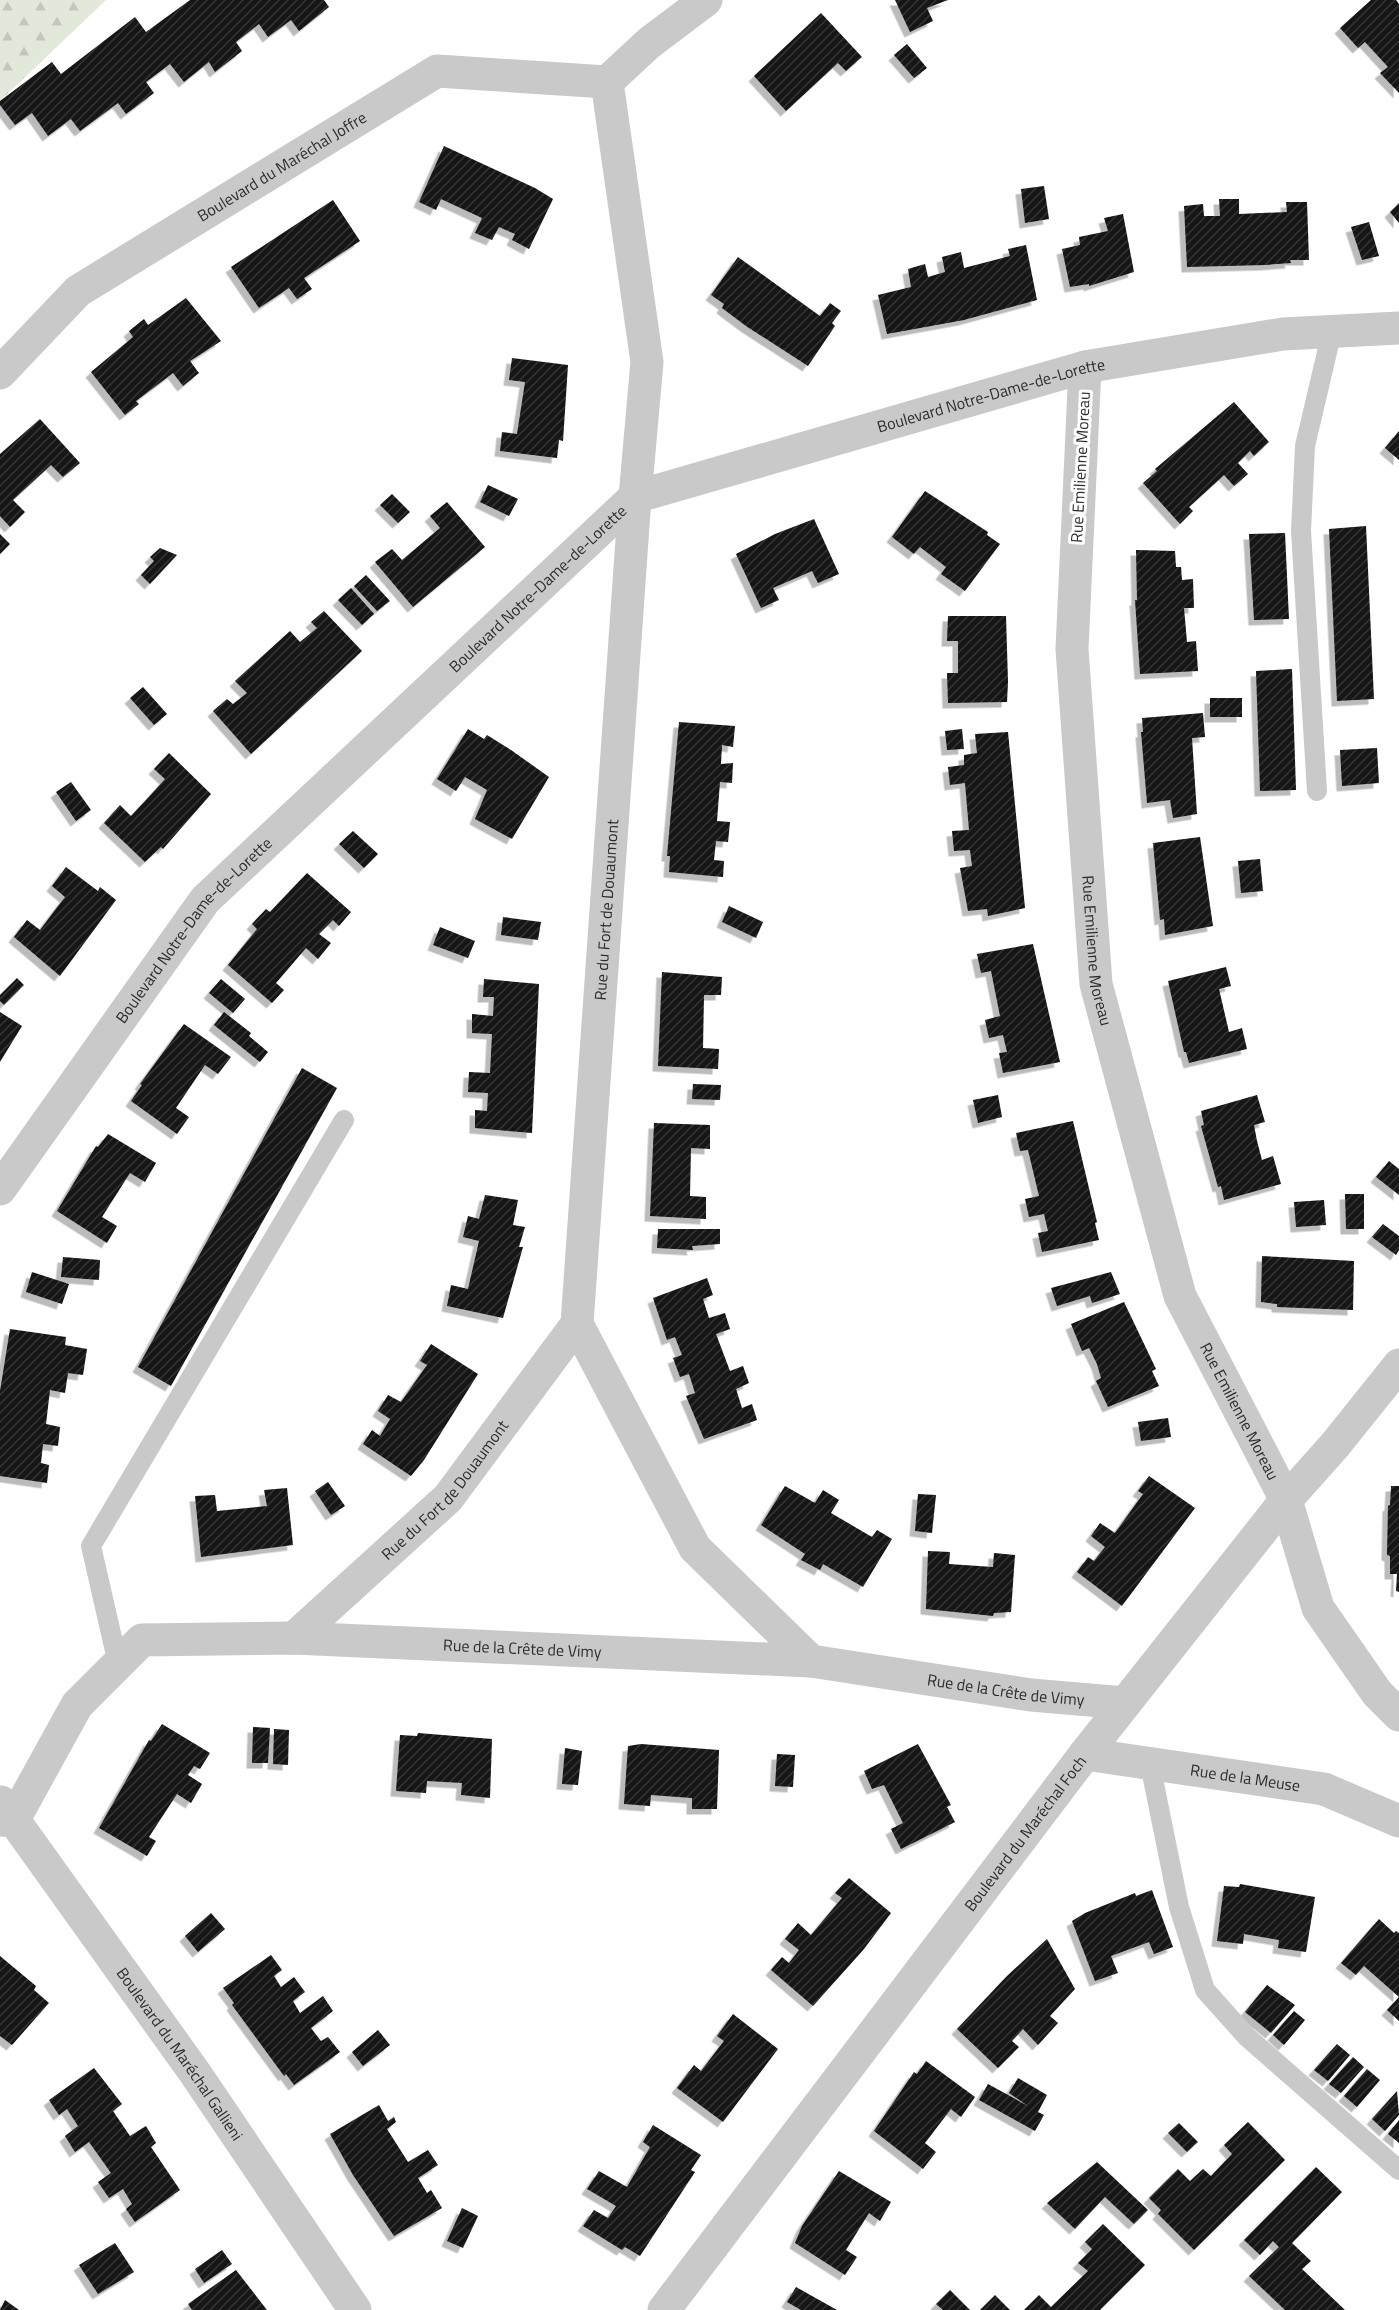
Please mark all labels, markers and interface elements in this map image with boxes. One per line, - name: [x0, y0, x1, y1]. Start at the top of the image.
- street label: Boulevard du Maréchal Joffre: [192, 105, 371, 227]
- street label: Boulevard Notre-Dame-de-Lorette: [874, 352, 1107, 438]
- street label: Rue Emilienne Moreau: [1064, 391, 1096, 543]
- street label: Boulevard Notre-Dame-de-Lorette: [443, 499, 632, 678]
- street label: Rue du Fort de Douaumont: [588, 818, 624, 1001]
- street label: Boulevard Notre-Dame-de-Lorette: [109, 831, 277, 1028]
- street label: Rue Emilienne Moreau: [1076, 874, 1119, 1028]
- street label: Rue Emilienne Moreau: [1194, 1338, 1285, 1484]
- street label: Rue du Fort de Douaumont: [376, 1414, 514, 1565]
- street label: Rue de la Crête de Vimy: [443, 1633, 602, 1664]
- street label: Rue de la Crête de Vimy: [926, 1667, 1086, 1712]
- street label: Boulevard du Maréchal Foch: [958, 1750, 1092, 1916]
- street label: Rue de la Meuse: [1189, 1758, 1302, 1797]
- street label: Boulevard du Maréchal Gallieni: [111, 1962, 249, 2145]

